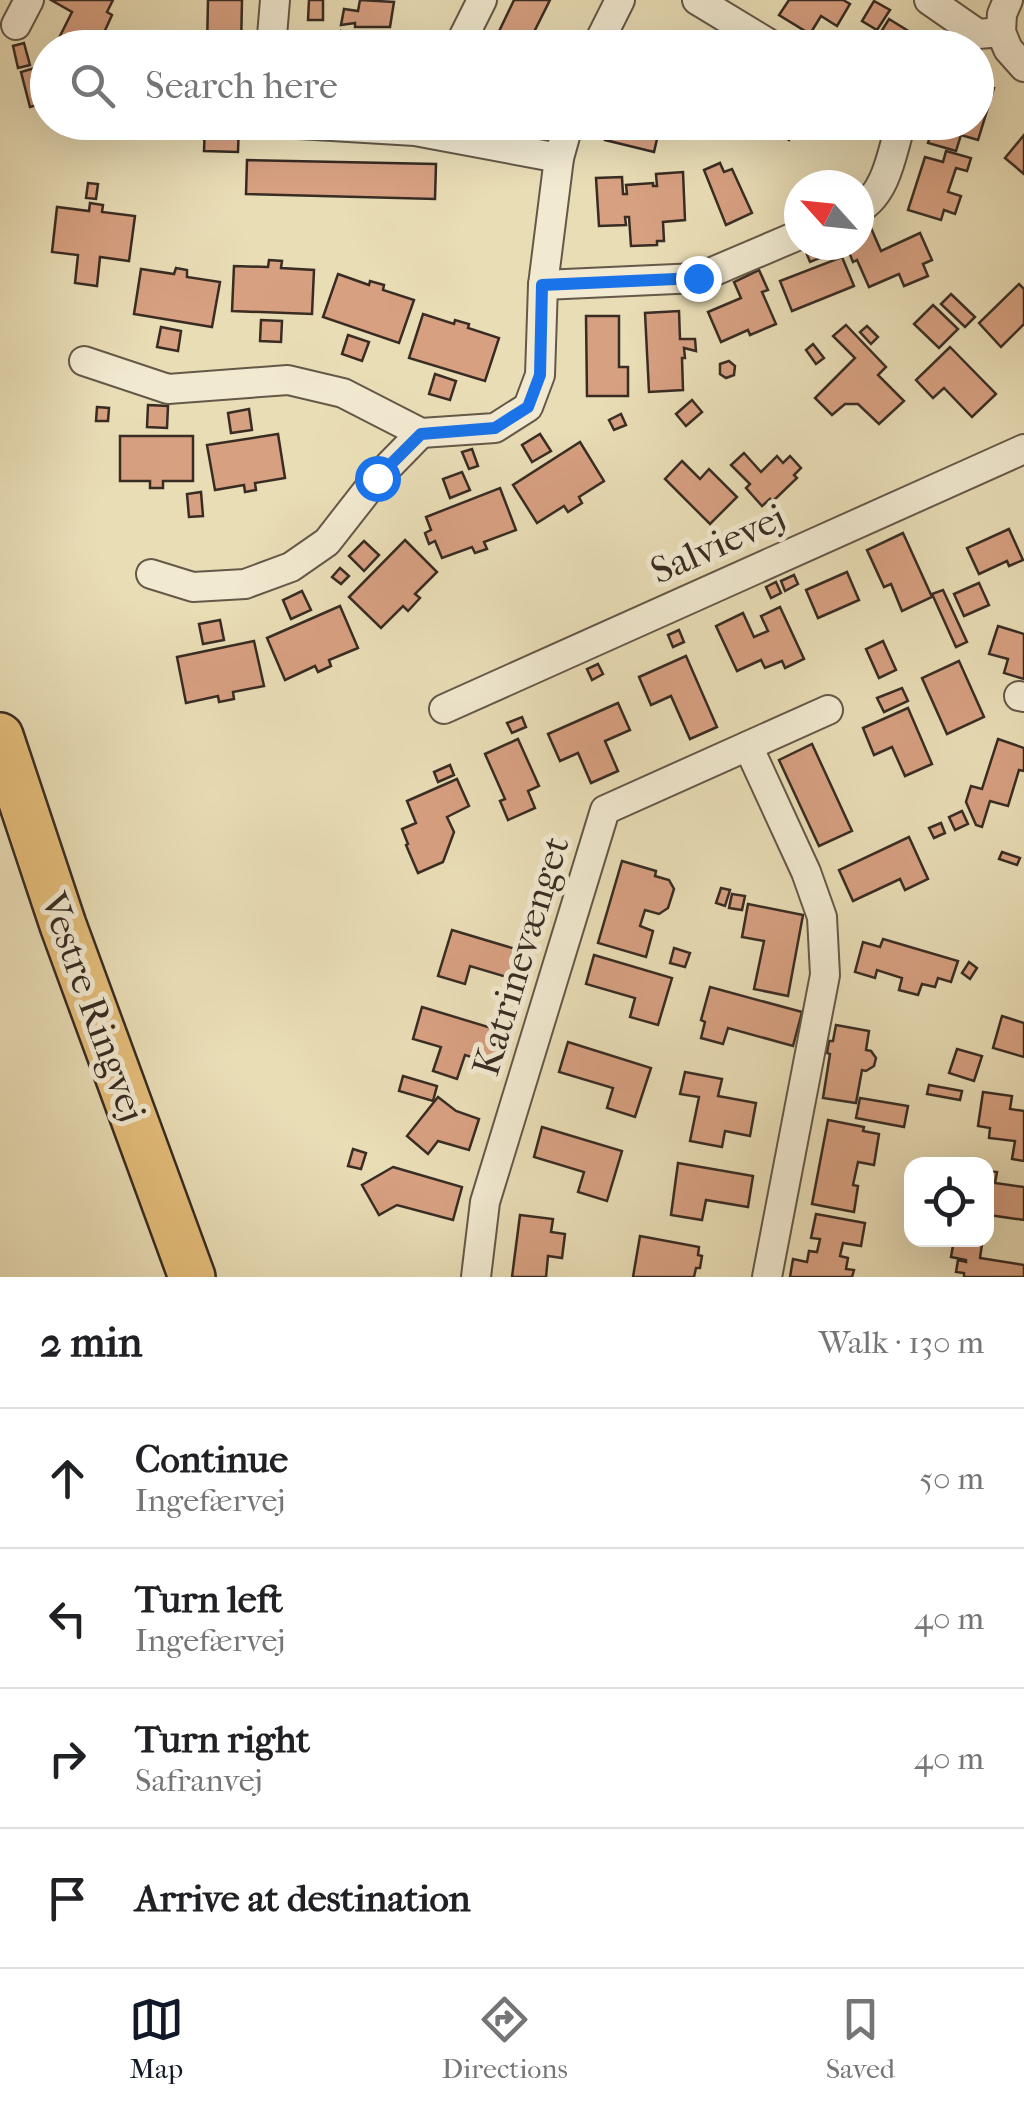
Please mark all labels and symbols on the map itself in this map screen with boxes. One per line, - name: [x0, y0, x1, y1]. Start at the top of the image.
- north arrow: [784, 170, 874, 260]
- route end: [676, 256, 722, 302]
- route start: [355, 456, 401, 502]
- street label: Salvievej: [644, 494, 792, 594]
- street label: Katrinevænget: [463, 831, 579, 1081]
- street label: Vestre Ringvej: [30, 886, 155, 1128]

